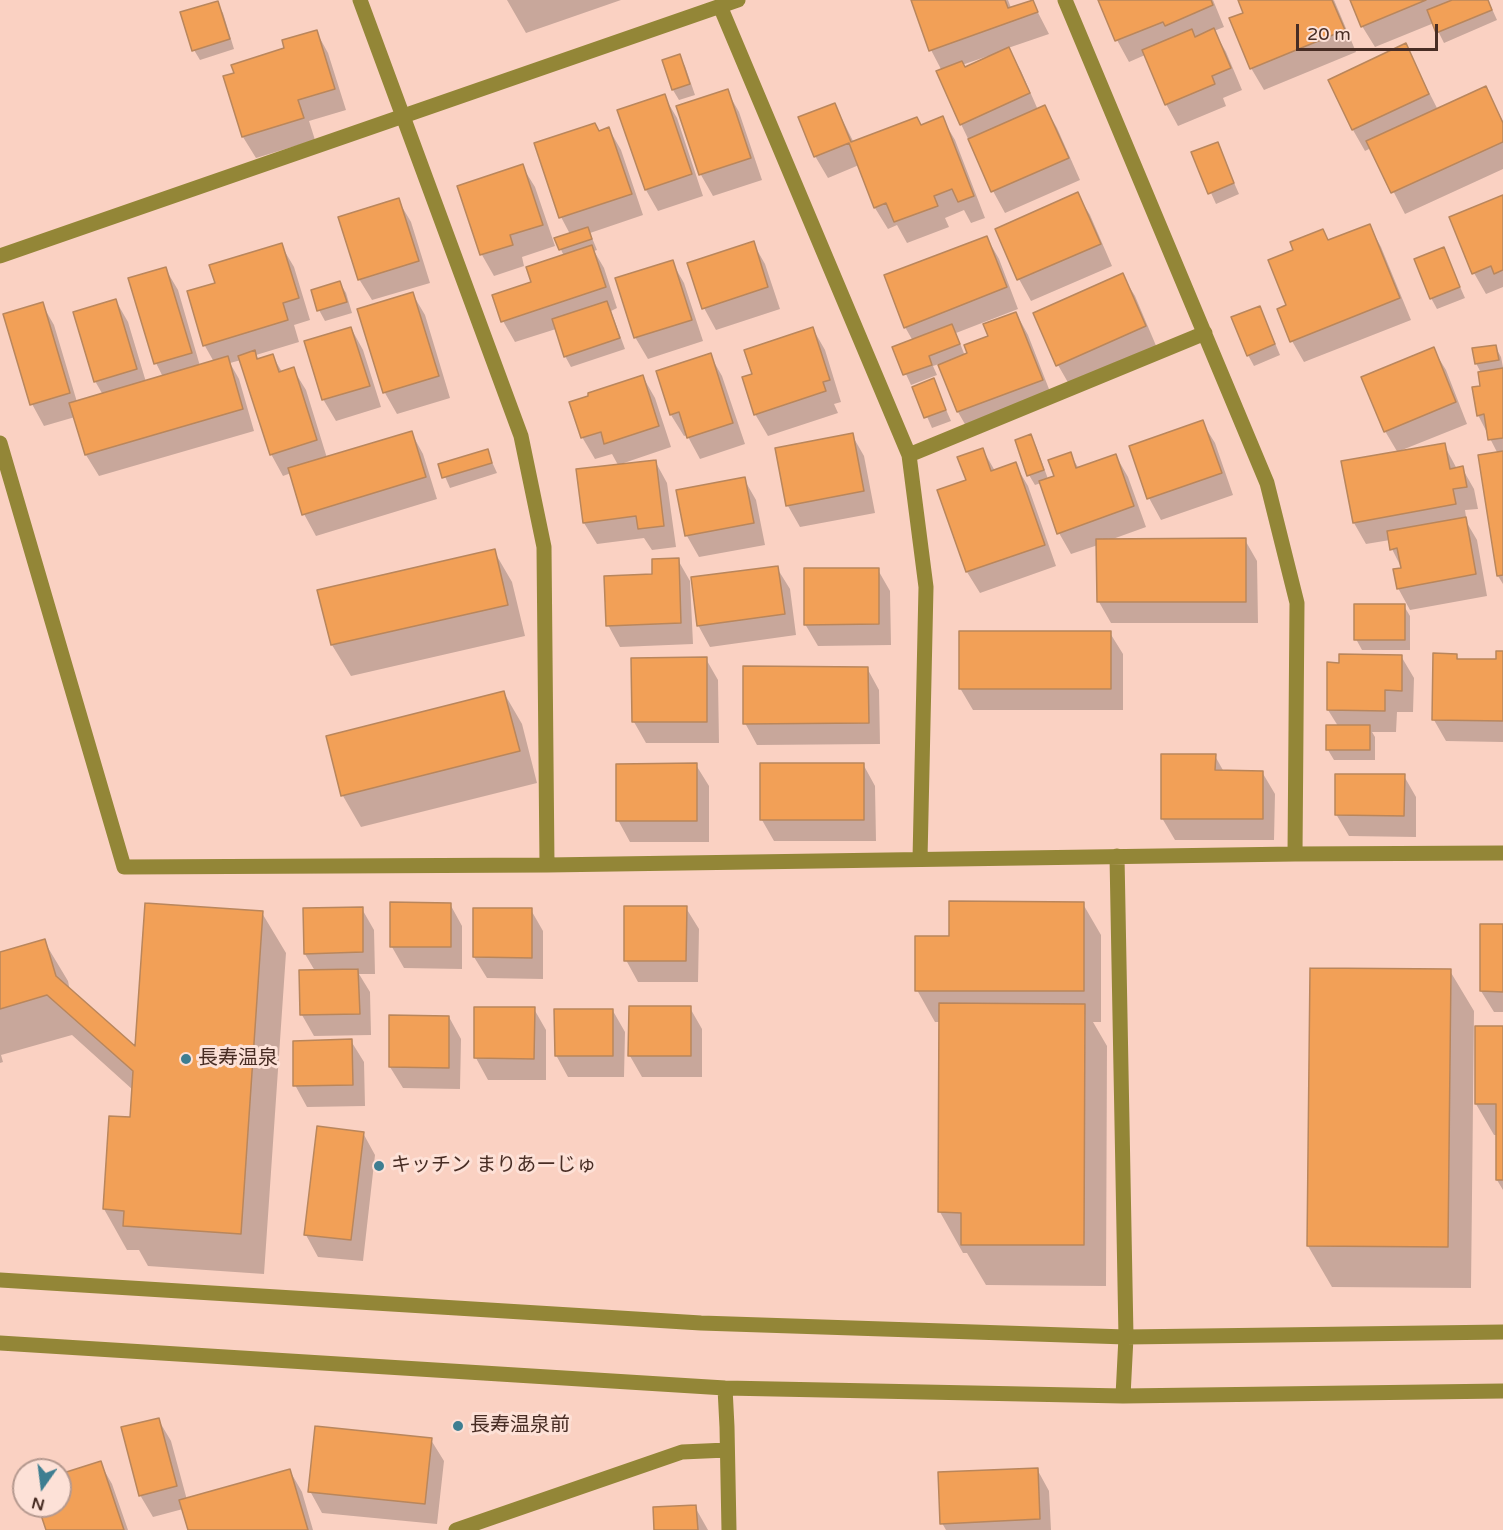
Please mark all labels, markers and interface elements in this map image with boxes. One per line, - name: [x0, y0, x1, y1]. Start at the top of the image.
- scale bar: [1299, 12, 1442, 50]
- text: 20 m: [1307, 23, 1351, 45]
- place label: 長寿温泉: [198, 1047, 278, 1071]
- marker: 長寿温泉: [179, 1052, 193, 1066]
- place label: キッチン まりあーじゅ: [391, 1154, 596, 1178]
- marker: キッチン まりあーじゅ: [372, 1159, 386, 1173]
- place label: 長寿温泉前: [470, 1414, 570, 1438]
- marker: 長寿温泉前: [451, 1419, 465, 1433]
- north arrow: [12, 1458, 72, 1518]
- text: N: [29, 1492, 47, 1515]

